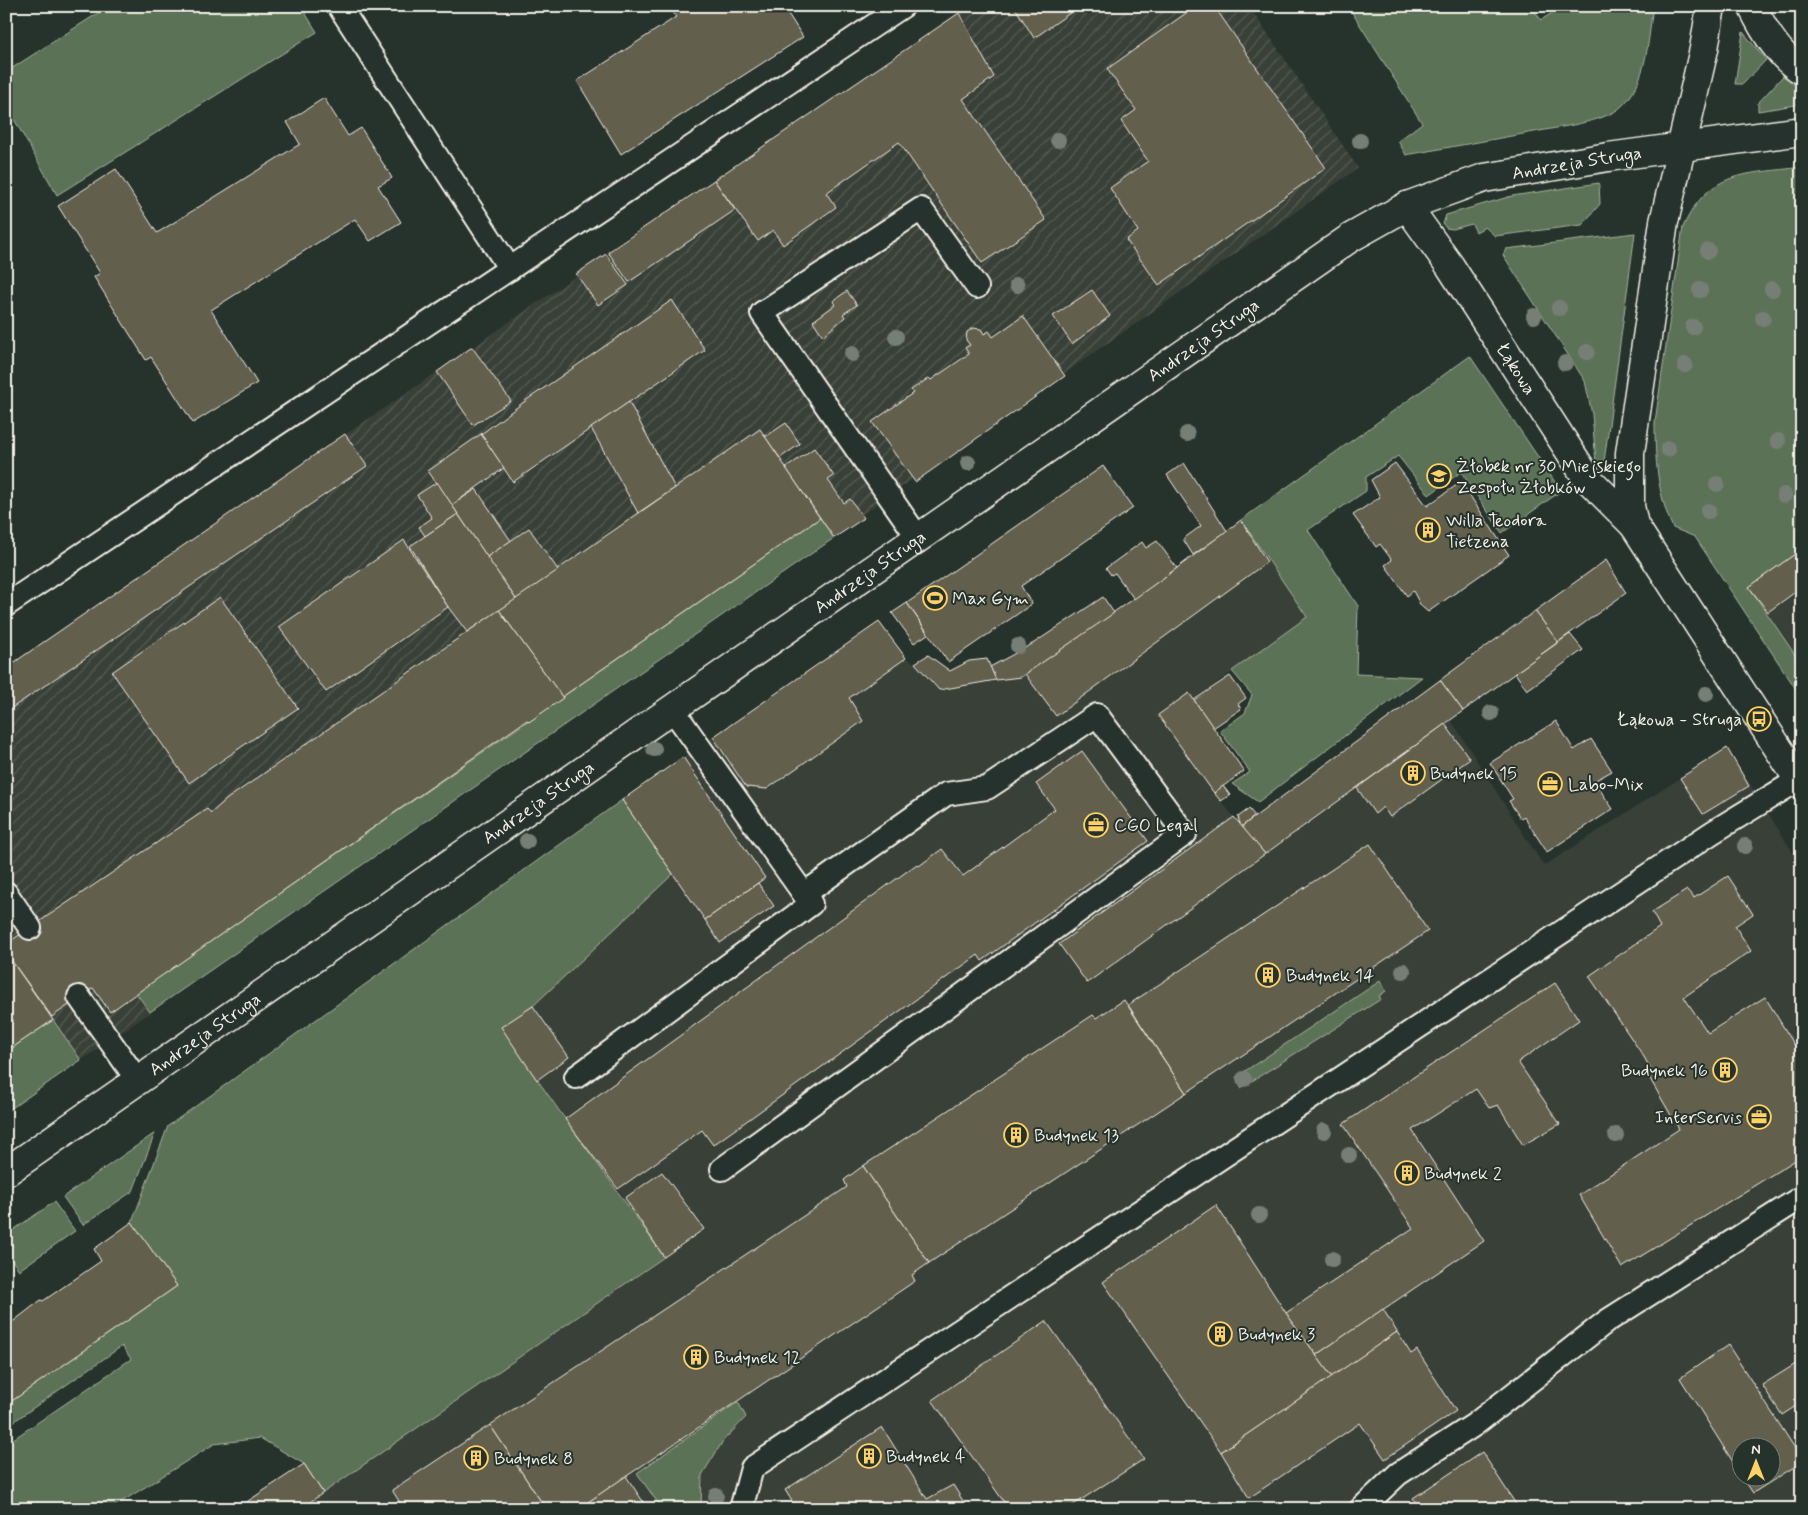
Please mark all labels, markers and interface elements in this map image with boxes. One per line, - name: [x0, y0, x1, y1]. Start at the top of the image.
- street label: Andrzeja Struga: [1510, 142, 1643, 186]
- street label: Andrzeja Struga: [1143, 293, 1265, 388]
- street label: Łąkowa: [1490, 338, 1541, 400]
- place label: Żłobek nr 30 Miejskiego Zespołu Żłobków: [1456, 455, 1641, 500]
- school or university icon: Żłobek nr 30 Miejskiego Zespołu Żłobków: [1426, 463, 1452, 489]
- place label: Willa Teodora Tietzena: [1446, 509, 1546, 554]
- building icon: Willa Teodora Tietzena: [1415, 517, 1441, 543]
- street label: Andrzeja Struga: [810, 525, 931, 620]
- sports icon: Max Gym: [922, 585, 948, 611]
- place label: Max Gym: [952, 587, 1029, 611]
- bus stop icon: Łąkowa - Struga: [1746, 706, 1772, 732]
- place label: Łąkowa - Struga: [1617, 708, 1742, 732]
- street label: Andrzeja Struga: [478, 756, 599, 850]
- building icon: Budynek 15: [1400, 760, 1426, 786]
- place label: Budynek 15: [1430, 762, 1517, 786]
- office icon: Labo-Mix: [1537, 771, 1563, 797]
- place label: Labo-Mix: [1568, 773, 1643, 797]
- office icon: CGO Legal: [1083, 812, 1109, 838]
- place label: CGO Legal: [1114, 814, 1198, 838]
- building icon: Budynek 14: [1255, 962, 1281, 988]
- place label: Budynek 14: [1286, 964, 1374, 988]
- street label: Andrzeja Struga: [145, 987, 266, 1082]
- building icon: Budynek 16: [1712, 1057, 1738, 1083]
- place label: Budynek 16: [1621, 1059, 1708, 1083]
- office icon: InterServis: [1746, 1104, 1772, 1130]
- place label: InterServis: [1655, 1106, 1742, 1130]
- building icon: Budynek 13: [1003, 1122, 1029, 1148]
- place label: Budynek 13: [1034, 1124, 1119, 1148]
- building icon: Budynek 2: [1394, 1160, 1420, 1186]
- place label: Budynek 2: [1424, 1162, 1502, 1186]
- building icon: Budynek 3: [1207, 1321, 1233, 1347]
- place label: Budynek 3: [1238, 1323, 1315, 1347]
- building icon: Budynek 12: [683, 1344, 709, 1370]
- place label: Budynek 12: [714, 1346, 801, 1370]
- north arrow: [1730, 1438, 1780, 1488]
- text: N: [1751, 1441, 1761, 1459]
- building icon: Budynek 4: [856, 1443, 882, 1469]
- building icon: Budynek 8: [463, 1445, 489, 1471]
- place label: Budynek 4: [886, 1445, 966, 1469]
- place label: Budynek 8: [494, 1447, 573, 1471]

